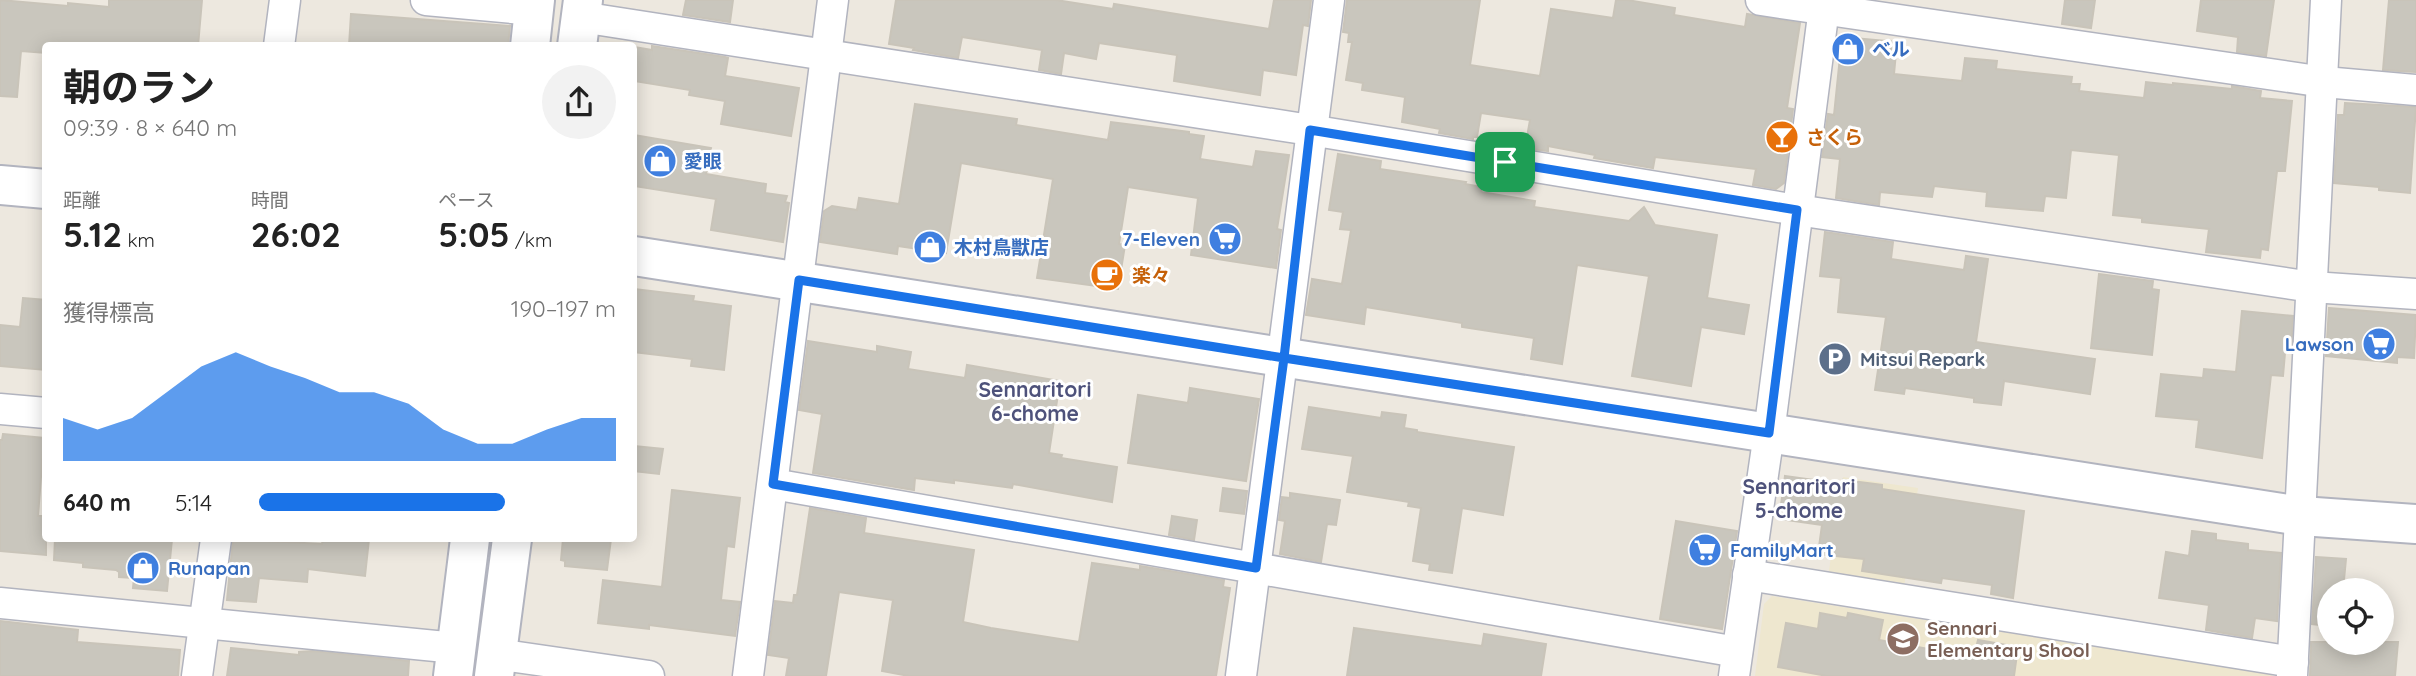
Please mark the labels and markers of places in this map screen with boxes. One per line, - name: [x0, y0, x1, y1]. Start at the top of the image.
- shop icon: ベル: [1829, 30, 1867, 68]
- place label: ベル: [1872, 37, 1910, 61]
- bar icon: さくら: [1763, 118, 1801, 156]
- place label: さくら: [1806, 125, 1863, 149]
- pin: [1475, 132, 1535, 192]
- shop icon: 愛眼: [641, 142, 679, 180]
- place label: 愛眼: [684, 149, 722, 173]
- supermarket icon: 7-Eleven: [1206, 220, 1244, 258]
- place label: 7-Eleven: [1122, 227, 1200, 251]
- shop icon: 木村鳥獣店: [911, 228, 949, 266]
- place label: 木村鳥獣店: [954, 235, 1049, 259]
- cafe icon: 楽々: [1088, 256, 1126, 294]
- place label: 楽々: [1132, 263, 1170, 287]
- supermarket icon: Lawson: [2360, 325, 2398, 363]
- place label: Lawson: [2285, 332, 2354, 356]
- parking icon: Mitsui Repark: [1816, 340, 1854, 378]
- place label: Mitsui Repark: [1860, 347, 1986, 371]
- supermarket icon: FamilyMart: [1686, 531, 1724, 569]
- place label: FamilyMart: [1730, 538, 1834, 562]
- shop icon: Runapan: [124, 549, 162, 587]
- place label: Runapan: [168, 556, 250, 580]
- place label: Sennari Elementary Shool: [1927, 616, 2090, 662]
- school or university icon: Sennari Elementary Shool: [1884, 620, 1922, 658]

